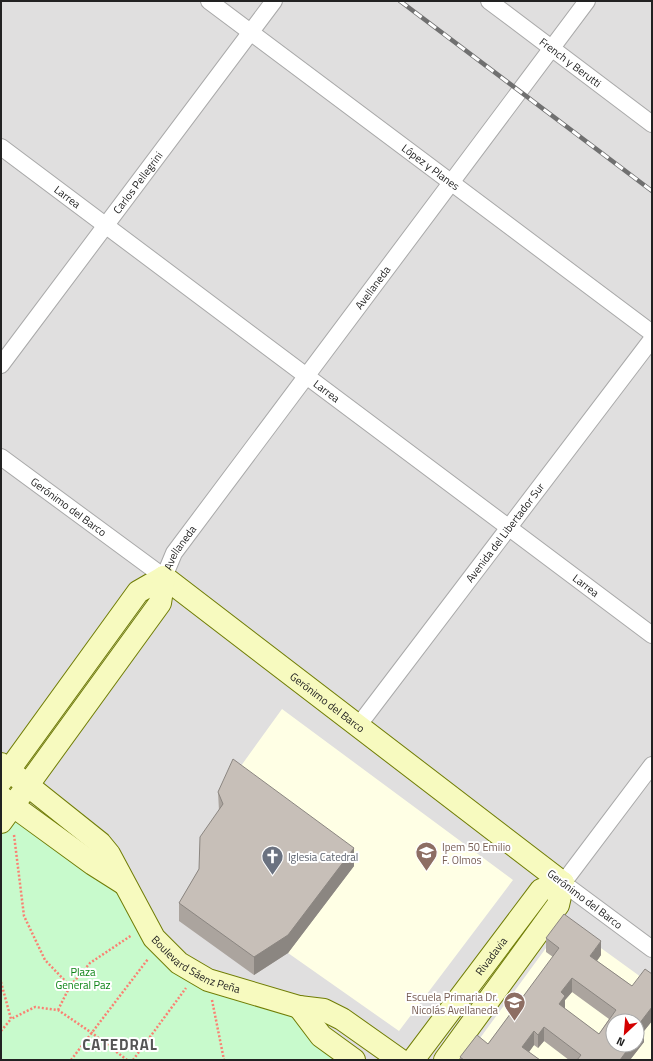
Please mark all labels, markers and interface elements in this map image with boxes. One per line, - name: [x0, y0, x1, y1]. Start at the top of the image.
- street label: French y Berutti: [536, 34, 605, 91]
- street label: López y Planes: [398, 140, 463, 194]
- street label: Carlos Pellegrini: [109, 148, 166, 217]
- street label: Larrea: [51, 182, 84, 212]
- street label: Avellaneda: [351, 262, 394, 313]
- street label: Larrea: [310, 376, 344, 407]
- street label: Gerónimo del Barco: [27, 474, 110, 540]
- street label: Avenida del Libertador Sur: [462, 479, 548, 586]
- street label: Avellaneda: [160, 521, 200, 572]
- street label: Larrea: [569, 570, 603, 601]
- street label: Gerónimo del Barco: [287, 668, 368, 736]
- place label: Ipem 50 Emilio F. Olmos: [442, 839, 511, 868]
- school or university icon: Ipem 50 Emilio F. Olmos: [413, 840, 439, 873]
- church icon: Iglesia Catedral: [259, 844, 285, 877]
- place label: Iglesia Catedral: [288, 849, 358, 865]
- street label: Gerónimo del Barco: [544, 865, 626, 933]
- street label: Boulevard Sáenz Peña: [148, 932, 243, 997]
- street label: Rivadavia: [471, 933, 511, 979]
- park label: Plaza General Paz: [55, 964, 111, 993]
- place label: Escuela Primaria Dr. Nicolás Avellaneda: [406, 989, 498, 1018]
- school or university icon: Escuela Primaria Dr. Nicolás Avellaneda: [501, 990, 527, 1023]
- north arrow: [605, 1013, 645, 1053]
- district label: CATEDRAL: [82, 1033, 158, 1056]
- text: N: [614, 1033, 628, 1051]

